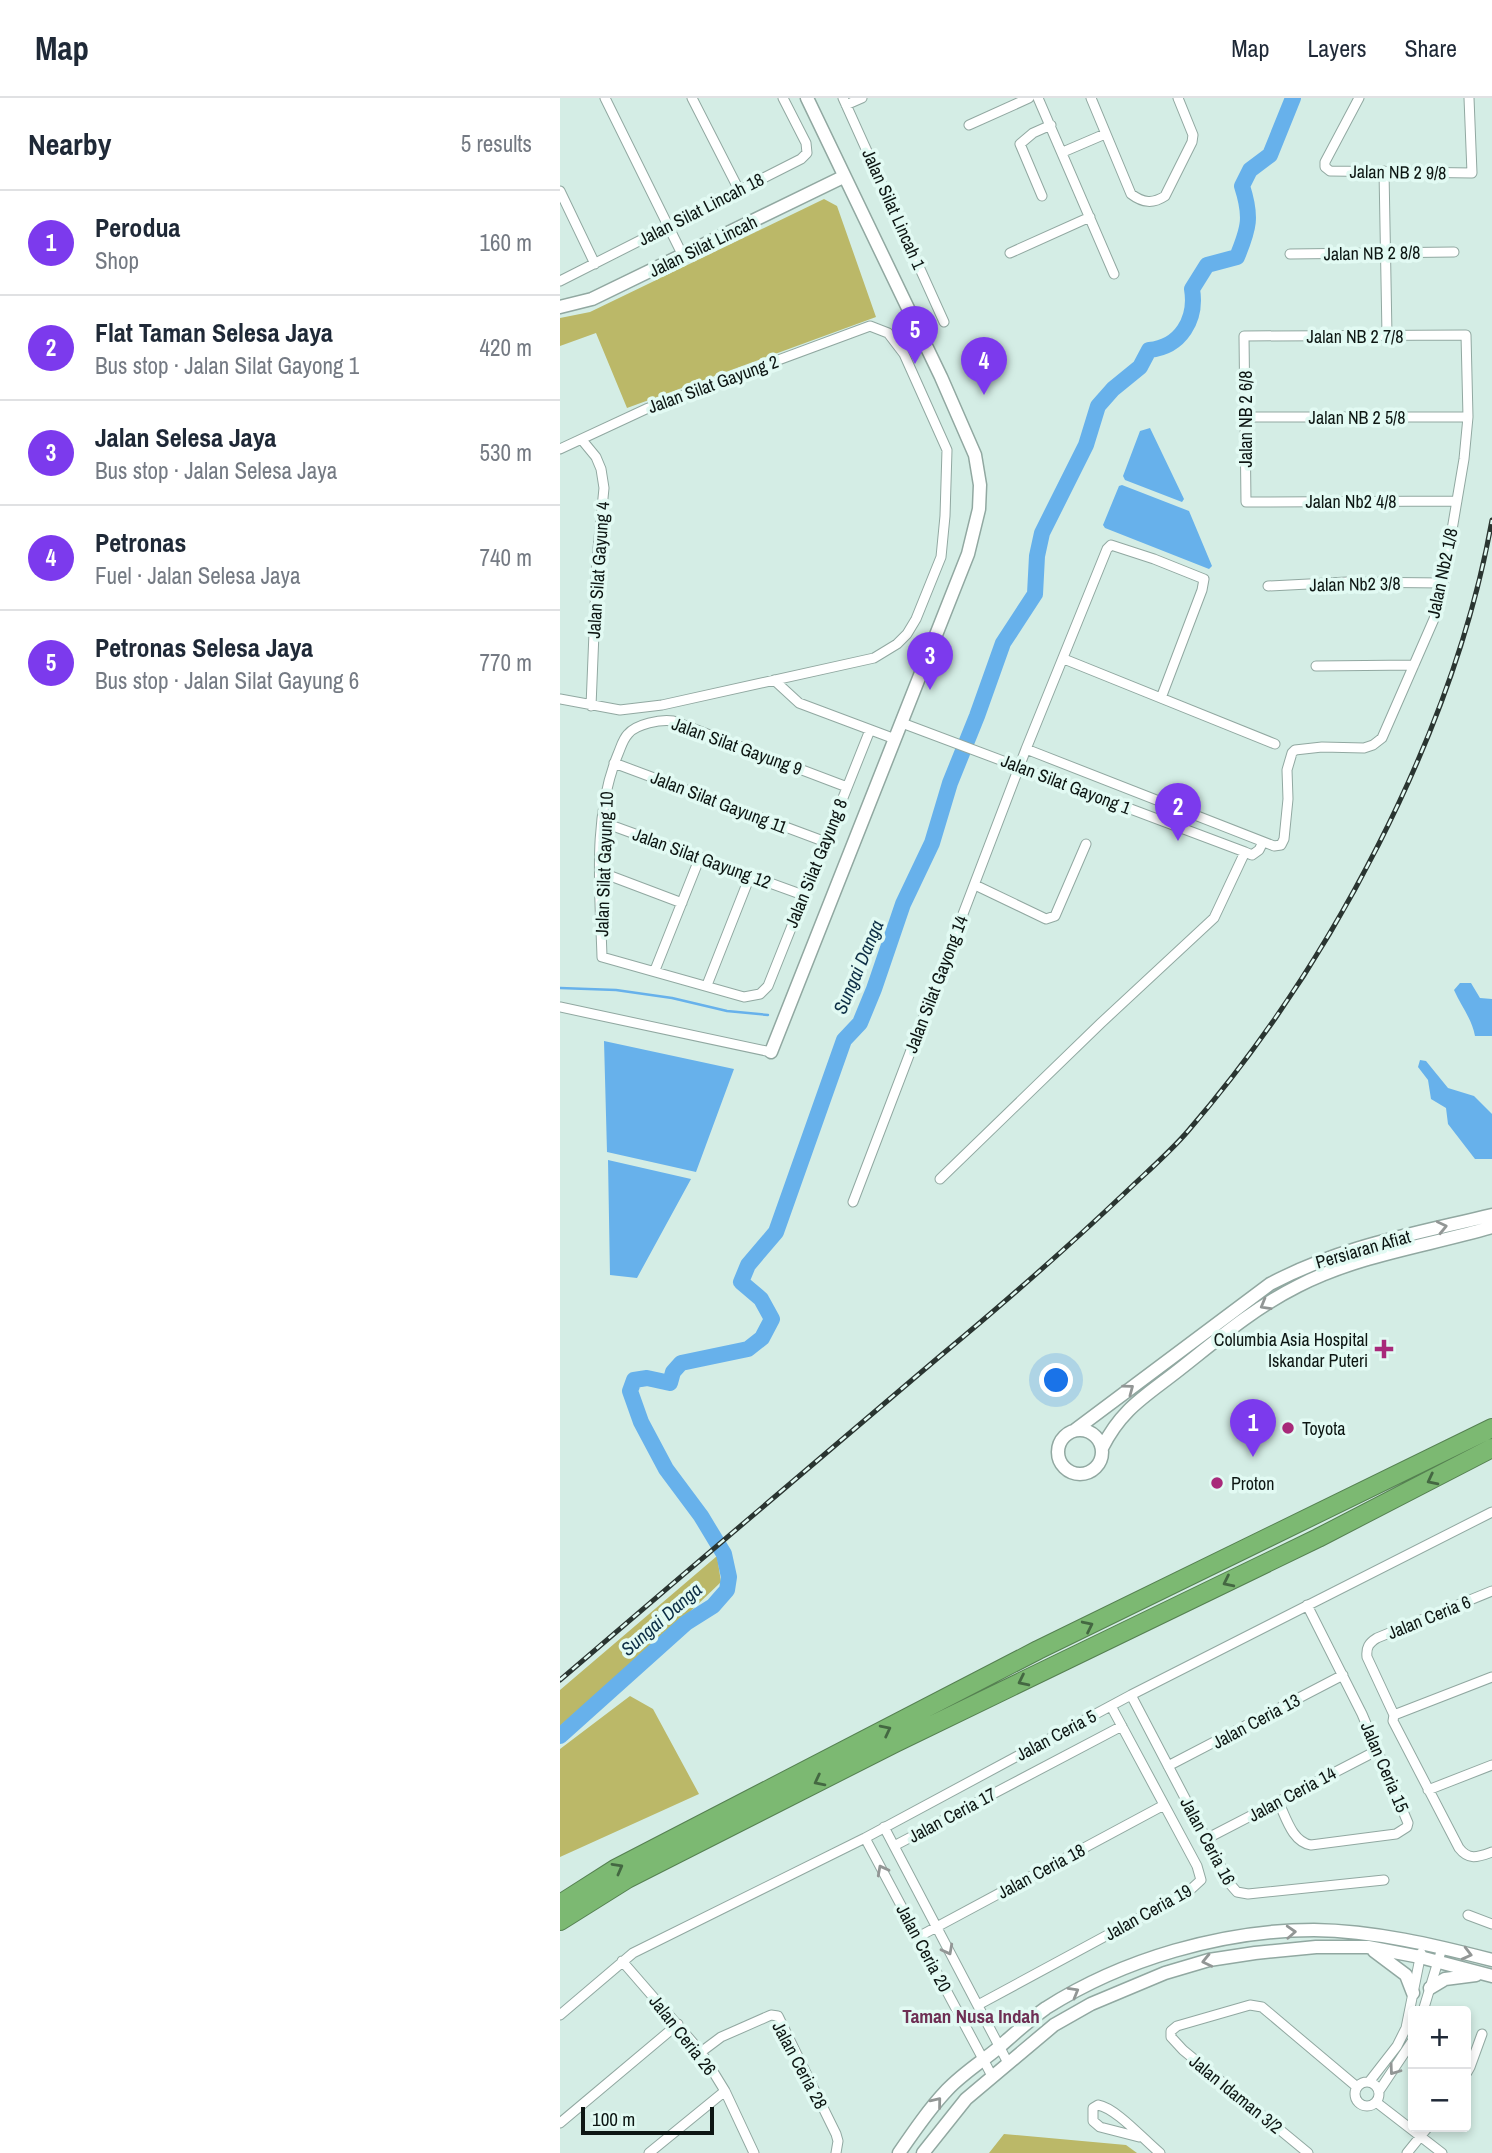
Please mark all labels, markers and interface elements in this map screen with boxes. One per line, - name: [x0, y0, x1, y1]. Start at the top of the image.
- text: Map: [35, 26, 89, 70]
- text: Map: [1231, 32, 1269, 64]
- text: Layers: [1307, 32, 1366, 64]
- text: Share: [1404, 32, 1457, 64]
- text: Nearby: [28, 124, 111, 164]
- text: 5 results: [461, 128, 532, 159]
- street label: Jalan Silat Lincah 1: [856, 145, 932, 274]
- street label: Jalan NB 2 9/8: [1349, 159, 1447, 185]
- street label: Jalan Silat Lincah 18: [635, 168, 767, 250]
- text: Perodua: [95, 210, 180, 245]
- street label: Jalan Silat Lincah: [646, 211, 760, 281]
- text: 1: [46, 227, 56, 258]
- text: 160 m: [480, 227, 532, 258]
- street label: Jalan NB 2 8/8: [1323, 240, 1421, 266]
- text: Shop: [95, 245, 139, 276]
- pin: 5: [892, 306, 938, 364]
- text: Flat Taman Selesa Jaya: [95, 315, 333, 350]
- street label: Jalan NB 2 7/8: [1307, 324, 1403, 349]
- text: 2: [46, 332, 56, 363]
- text: 420 m: [480, 332, 532, 363]
- pin: 4: [961, 337, 1007, 395]
- street label: Jalan Silat Gayung 2: [644, 349, 782, 419]
- text: Bus stop · Jalan Silat Gayong 1: [95, 350, 359, 381]
- street label: Jalan NB 2 6/8: [1233, 371, 1258, 467]
- street label: Jalan NB 2 5/8: [1309, 405, 1405, 430]
- text: Jalan Selesa Jaya: [95, 420, 276, 455]
- text: 3: [46, 437, 56, 468]
- text: 530 m: [480, 437, 532, 468]
- text: Bus stop · Jalan Selesa Jaya: [95, 455, 337, 486]
- street label: Jalan Nb2 4/8: [1305, 489, 1397, 514]
- street label: Jalan Silat Gayung 4: [581, 501, 615, 639]
- text: Petronas: [95, 525, 186, 560]
- street label: Jalan Nb2 1/8: [1420, 526, 1464, 620]
- text: 4: [46, 542, 56, 573]
- text: 740 m: [480, 542, 532, 573]
- text: Fuel · Jalan Selesa Jaya: [95, 560, 300, 591]
- street label: Jalan Nb2 3/8: [1309, 571, 1401, 597]
- text: Petronas Selesa Jaya: [95, 630, 313, 665]
- pin: 3: [907, 632, 953, 690]
- text: 5: [46, 647, 56, 678]
- text: 770 m: [480, 647, 532, 678]
- text: Bus stop · Jalan Silat Gayung 6: [95, 665, 359, 696]
- street label: Jalan Silat Gayung 9: [668, 711, 806, 781]
- street label: Jalan Silat Gayong 1: [998, 748, 1135, 821]
- street label: Jalan Silat Gayung 11: [647, 764, 792, 840]
- pin: 2: [1155, 783, 1201, 841]
- street label: Jalan Silat Gayung 10: [589, 791, 619, 937]
- street label: Jalan Silat Gayung 8: [779, 795, 853, 931]
- street label: Jalan Silat Gayung 12: [629, 821, 775, 895]
- street label: Jalan Silat Gayong 14: [898, 912, 974, 1056]
- water label: Sungai Danga: [827, 916, 890, 1018]
- one-way arrow: [1436, 1221, 1448, 1235]
- street label: Persiaran Afiat: [1313, 1224, 1413, 1274]
- one-way arrow: [1260, 1297, 1272, 1310]
- place label: Columbia Asia Hospital Iskandar Puteri: [1214, 1327, 1368, 1373]
- marker: Columbia Asia Hospital Iskandar Puteri: [1374, 1339, 1394, 1359]
- your location: [1039, 1363, 1073, 1397]
- one-way arrow: [1121, 1385, 1134, 1397]
- pin: 1: [1230, 1399, 1276, 1457]
- place label: Toyota: [1302, 1416, 1346, 1441]
- marker: Toyota: [1280, 1420, 1296, 1436]
- place label: Proton: [1231, 1471, 1275, 1496]
- one-way arrow: [1427, 1472, 1439, 1486]
- marker: Proton: [1209, 1475, 1225, 1491]
- one-way arrow: [1223, 1573, 1235, 1587]
- water label: Sungai Danga: [615, 1576, 707, 1661]
- street label: Jalan Ceria 6: [1384, 1589, 1474, 1645]
- one-way arrow: [1081, 1620, 1093, 1634]
- one-way arrow: [1018, 1672, 1030, 1686]
- street label: Jalan Ceria 13: [1208, 1687, 1304, 1755]
- street label: Jalan Ceria 5: [1011, 1703, 1101, 1767]
- street label: Jalan Ceria 15: [1355, 1718, 1415, 1816]
- one-way arrow: [879, 1725, 891, 1739]
- street label: Jalan Ceria 14: [1244, 1760, 1340, 1828]
- one-way arrow: [814, 1773, 826, 1787]
- street label: Jalan Ceria 17: [904, 1781, 1000, 1849]
- street label: Jalan Ceria 16: [1174, 1793, 1242, 1889]
- street label: Jalan Ceria 18: [993, 1837, 1089, 1905]
- one-way arrow: [611, 1863, 623, 1876]
- one-way arrow: [877, 1864, 890, 1877]
- street label: Jalan Ceria 19: [1100, 1878, 1196, 1946]
- street label: Jalan Ceria 20: [890, 1900, 958, 1996]
- one-way arrow: [1286, 1924, 1297, 1939]
- one-way arrow: [940, 1942, 954, 1955]
- one-way arrow: [1461, 1946, 1473, 1960]
- one-way arrow: [1201, 1953, 1213, 1967]
- one-way arrow: [1067, 1987, 1080, 2000]
- street label: Jalan Ceria 26: [644, 1989, 722, 2081]
- district label: Taman Nusa Indah: [902, 2003, 1040, 2029]
- map controls: [1408, 2006, 1471, 2132]
- button: +: [1408, 2006, 1471, 2069]
- street label: Jalan Ceria 28: [766, 2017, 834, 2113]
- street label: Jalan Idaman 3/2: [1184, 2049, 1288, 2139]
- one-way arrow: [1390, 2062, 1402, 2075]
- button: −: [1408, 2069, 1471, 2132]
- one-way arrow: [929, 2098, 942, 2110]
- scale bar: [581, 2104, 714, 2136]
- text: 100 m: [592, 2106, 635, 2132]

